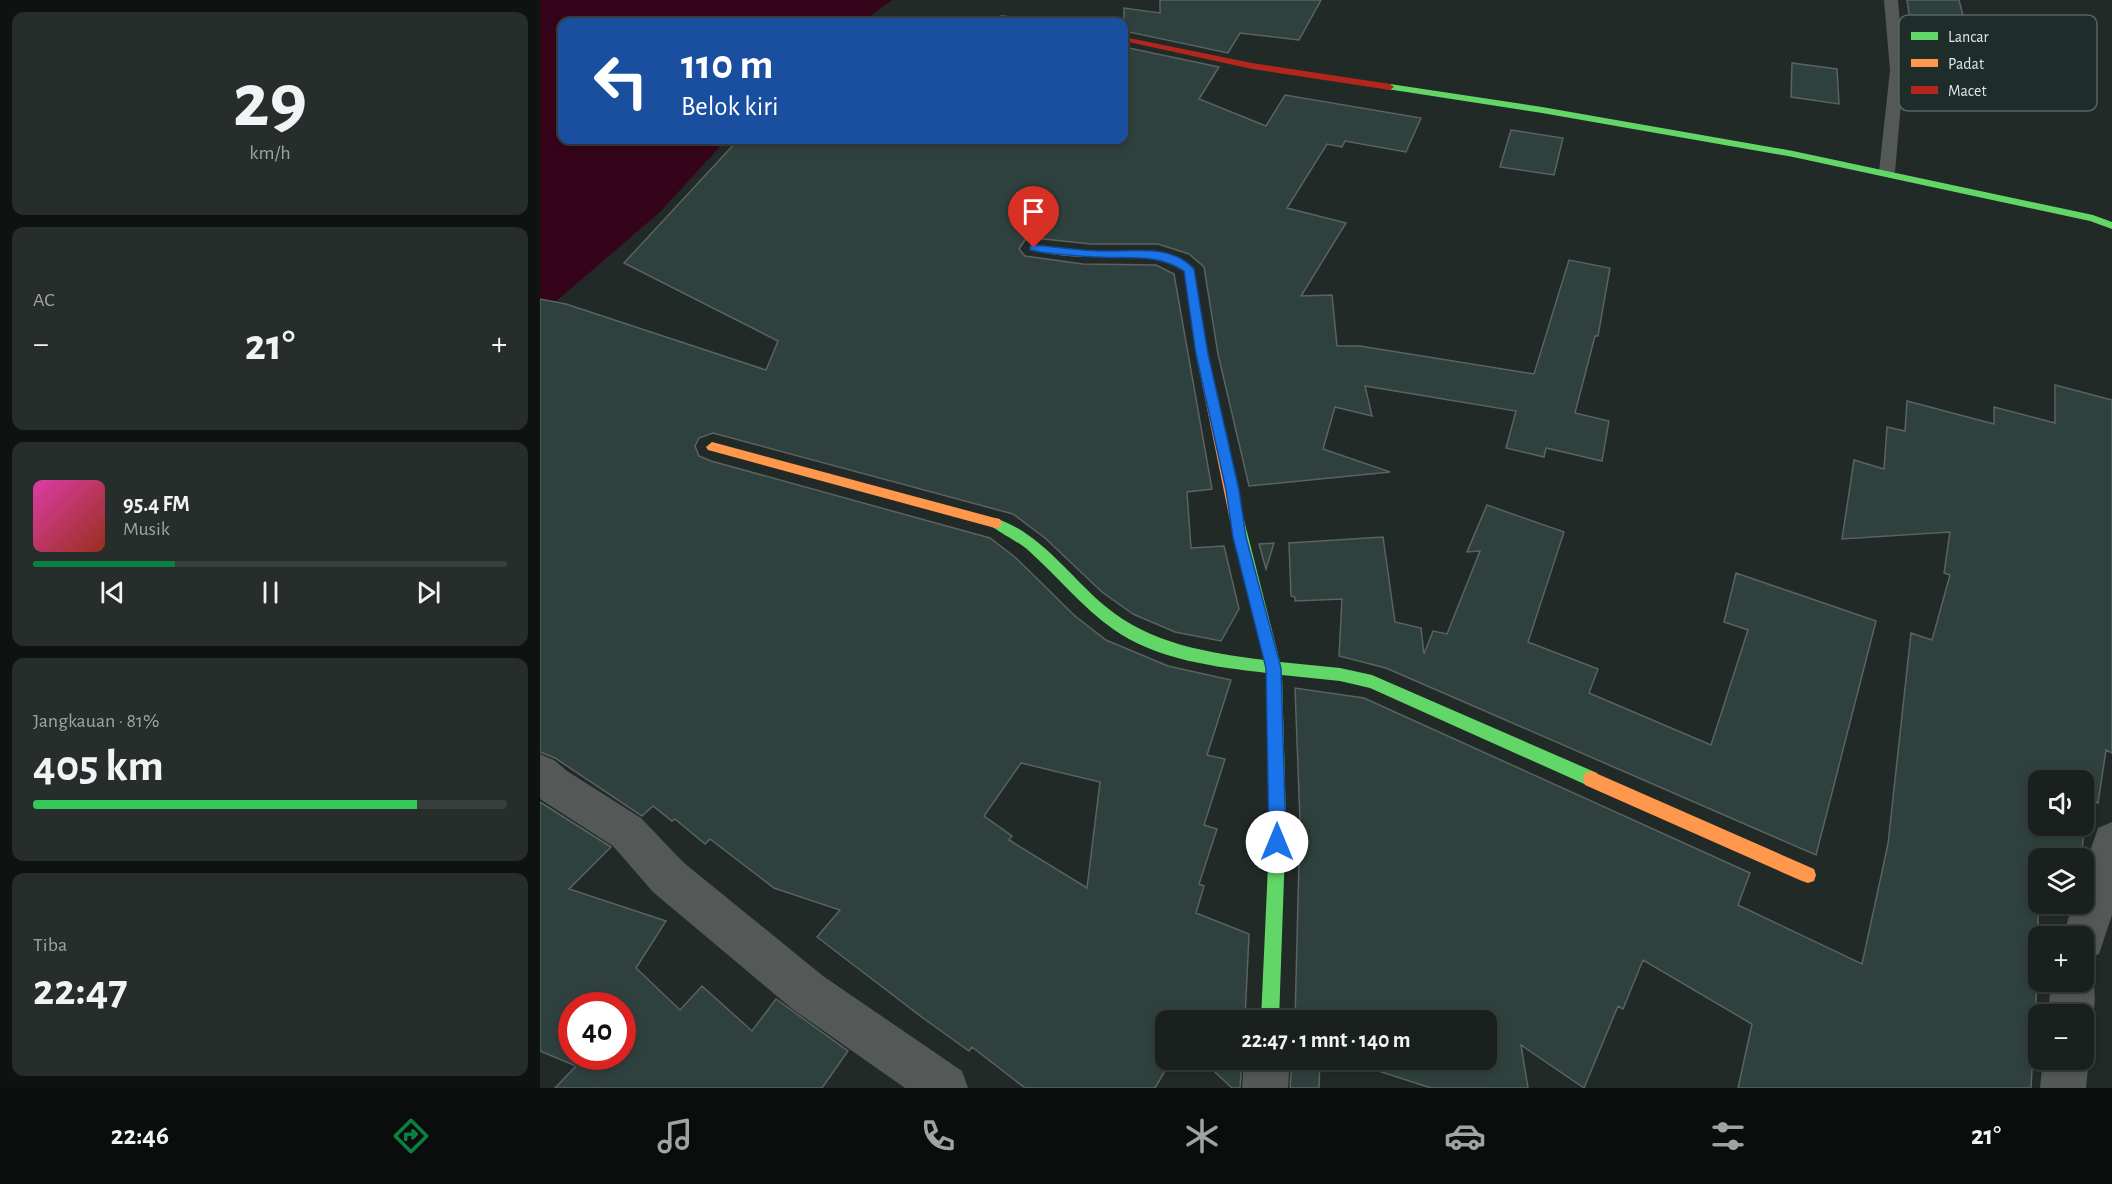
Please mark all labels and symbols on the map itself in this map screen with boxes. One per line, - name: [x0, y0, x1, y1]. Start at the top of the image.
- legend: [1899, 15, 2097, 111]
- text: Lancar: [1948, 29, 1989, 45]
- text: Padat: [1948, 56, 1984, 72]
- text: Macet: [1948, 83, 1986, 99]
- pin: [1008, 186, 1059, 248]
- position arrow: [1245, 810, 1309, 874]
- speed limit sign: 40: [558, 992, 636, 1070]

